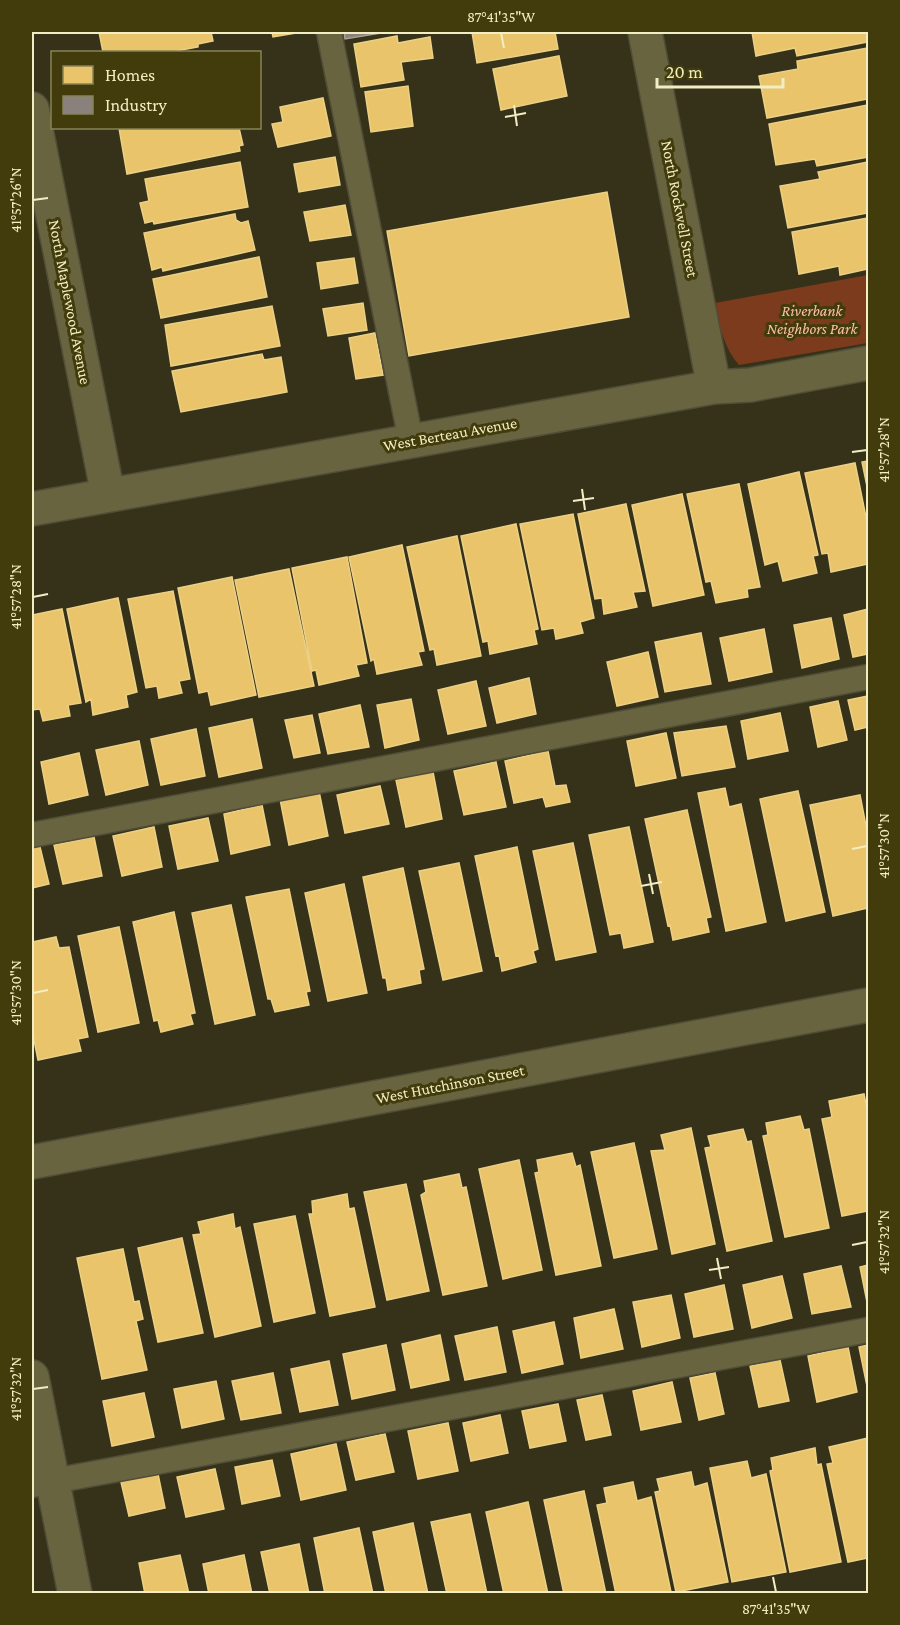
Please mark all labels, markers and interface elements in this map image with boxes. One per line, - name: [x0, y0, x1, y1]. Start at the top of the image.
- text: 87°41'35"W: [467, 9, 535, 25]
- legend: [51, 51, 261, 129]
- scale bar: [657, 51, 783, 89]
- text: 20 m: [666, 62, 703, 82]
- text: Homes: [105, 65, 155, 85]
- text: Industry: [105, 95, 168, 115]
- street label: North Rockwell Street: [658, 139, 702, 280]
- text: 41°57'26"N: [8, 167, 24, 233]
- street label: North Maplewood Avenue: [45, 218, 94, 386]
- park label: Riverbank Neighbors Park: [767, 302, 858, 338]
- street label: West Berteau Avenue: [382, 414, 518, 454]
- text: 41°57'28"N: [876, 417, 892, 483]
- text: 41°57'28"N: [8, 564, 24, 630]
- text: 41°57'30"N: [876, 813, 892, 879]
- text: 41°57'30"N: [8, 960, 24, 1026]
- street label: West Hutchinson Street: [374, 1061, 526, 1107]
- text: 41°57'32"N: [876, 1210, 892, 1274]
- text: 41°57'32"N: [8, 1357, 24, 1421]
- text: 87°41'35"W: [742, 1601, 810, 1617]

